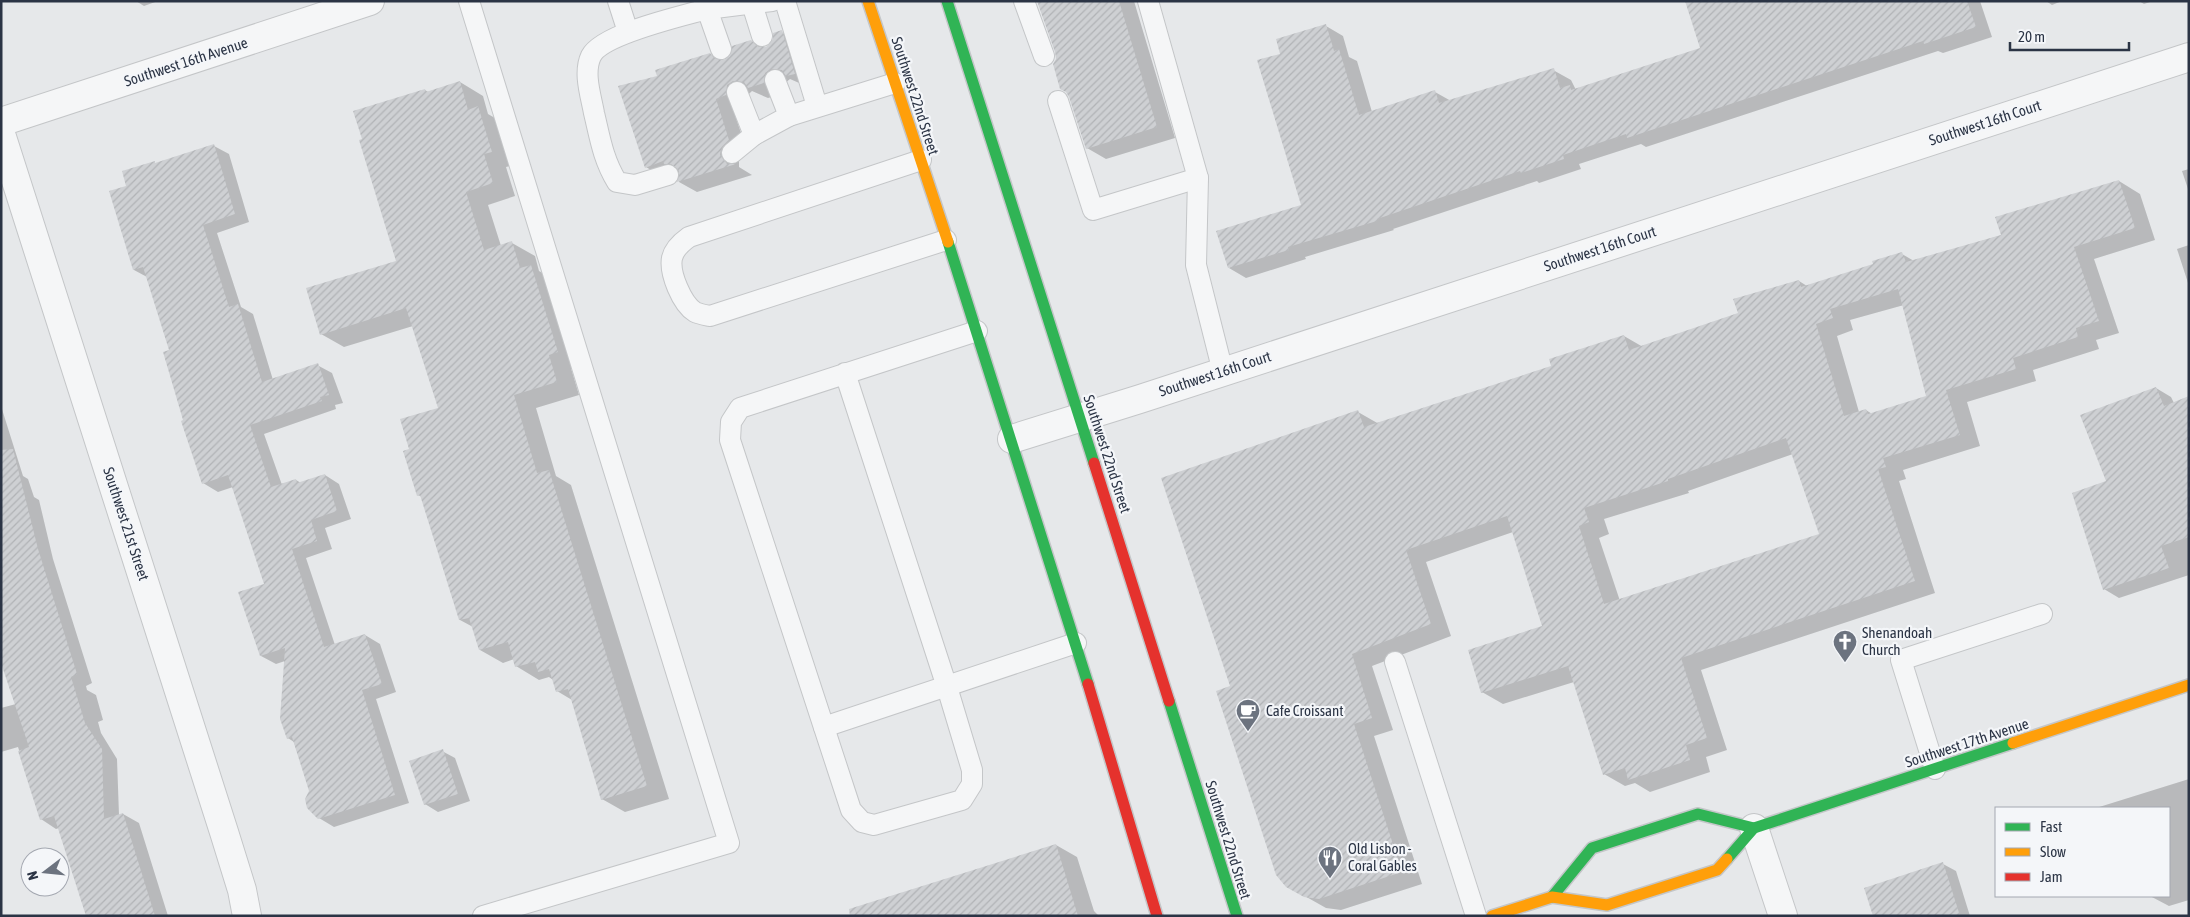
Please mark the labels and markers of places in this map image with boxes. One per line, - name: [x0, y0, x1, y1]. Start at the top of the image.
- place label: Shenandoah Church: [1862, 624, 1932, 658]
- church icon: Shenandoah Church: [1832, 629, 1858, 663]
- cafe icon: Cafe Croissant: [1235, 698, 1261, 732]
- place label: Cafe Croissant: [1266, 702, 1344, 719]
- place label: Old Lisbon - Coral Gables: [1348, 840, 1417, 874]
- restaurant icon: Old Lisbon - Coral Gables: [1317, 845, 1343, 879]

